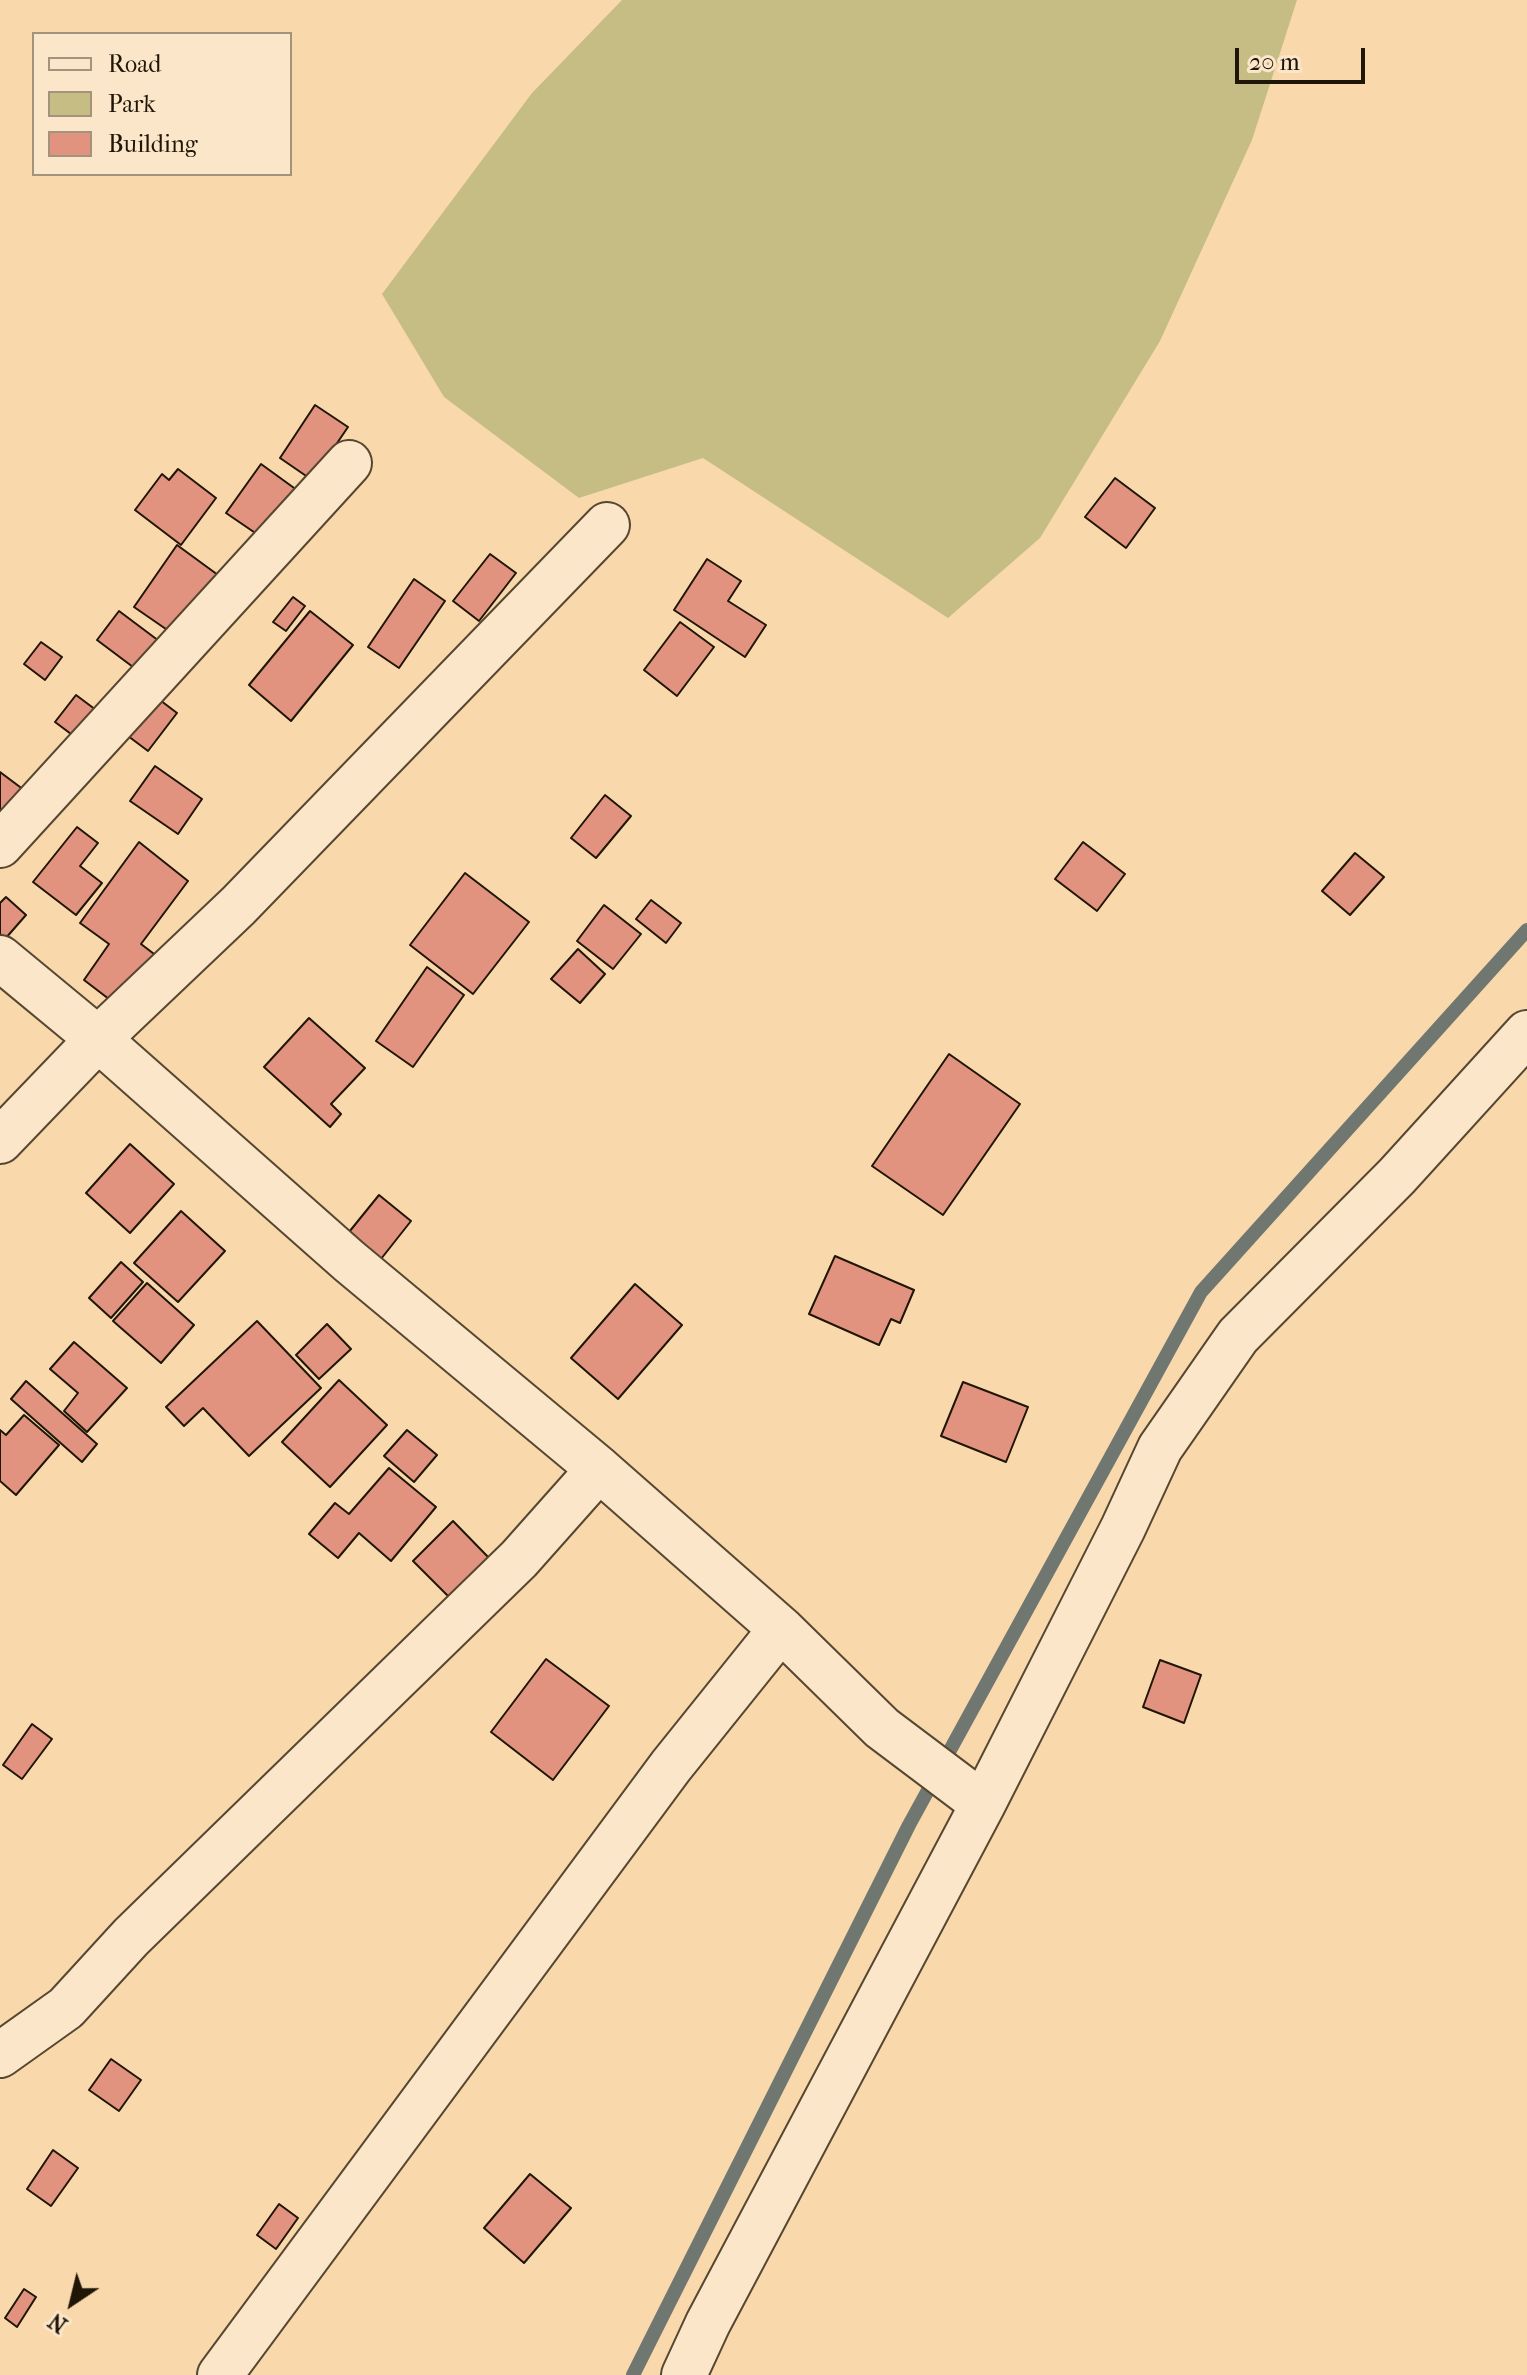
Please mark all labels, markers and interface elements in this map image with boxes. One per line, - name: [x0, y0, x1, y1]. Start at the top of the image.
- legend: [32, 32, 292, 176]
- scale bar: [1239, 32, 1369, 82]
- text: 20 m: [1249, 48, 1300, 76]
- text: Road: [108, 50, 161, 78]
- text: Park: [108, 90, 156, 118]
- text: Building: [108, 130, 198, 158]
- north arrow: [32, 2263, 112, 2343]
- text: N: [44, 2307, 73, 2338]

